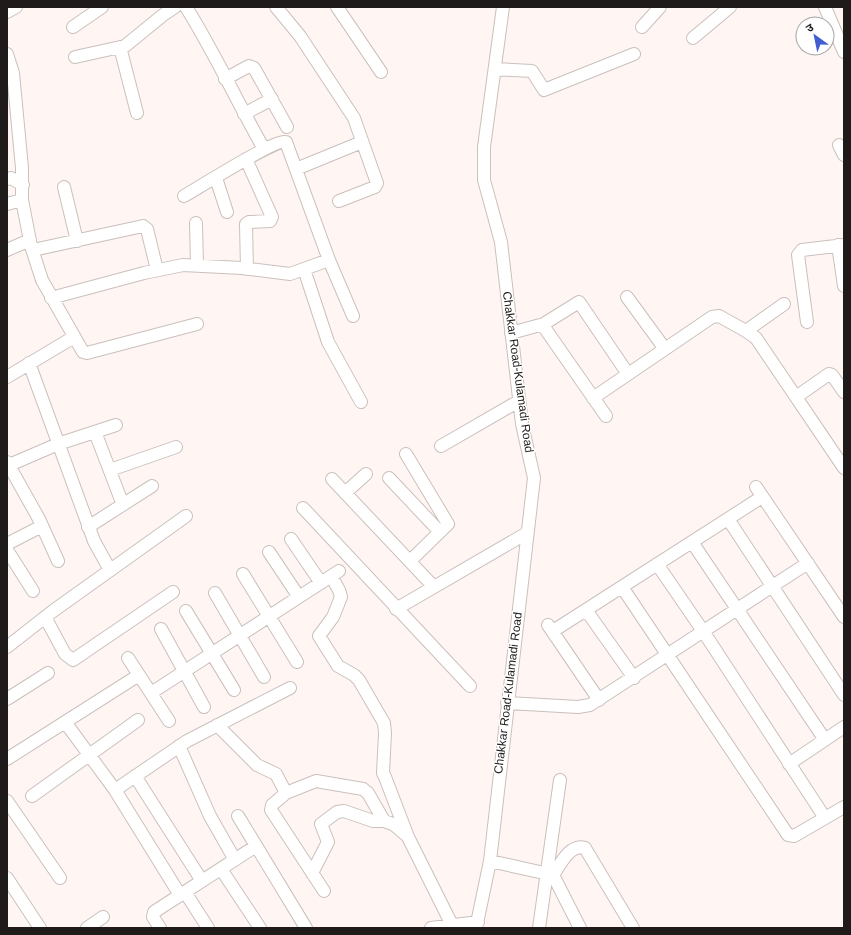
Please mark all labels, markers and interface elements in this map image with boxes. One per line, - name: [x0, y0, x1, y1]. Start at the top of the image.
- north arrow: [795, 16, 835, 56]
- text: उ: [804, 21, 816, 34]
- street label: Chakkar Road-Kulamadi Road: [500, 290, 536, 454]
- street label: Chakkar Road-Kulamadi Road: [491, 611, 525, 775]

